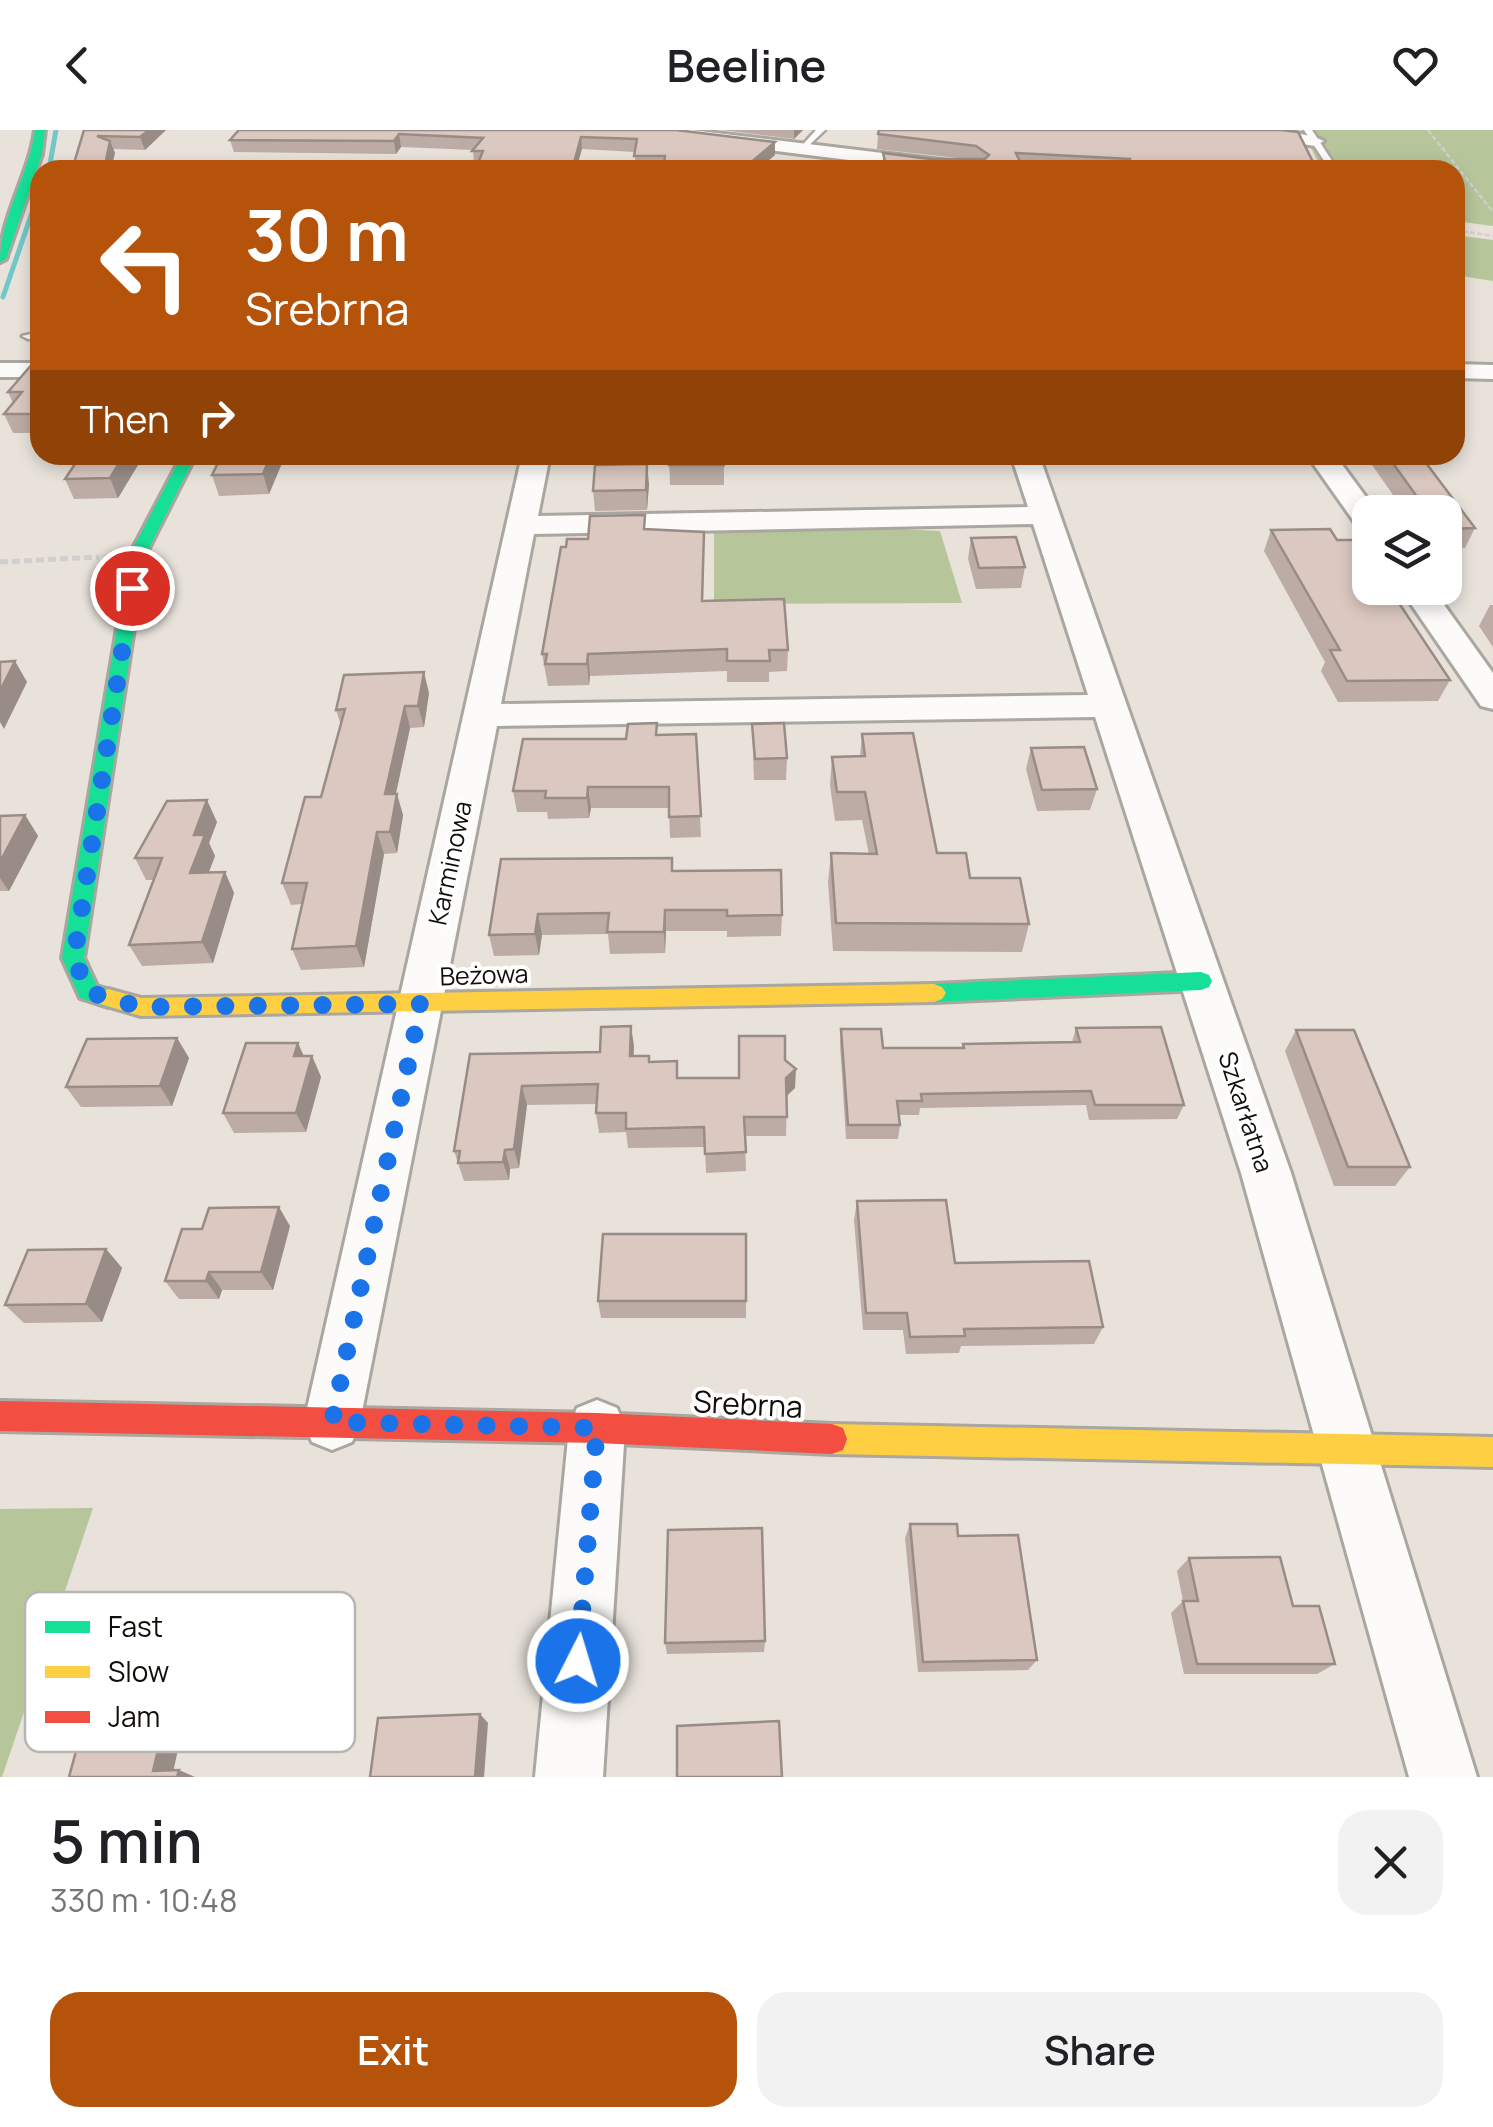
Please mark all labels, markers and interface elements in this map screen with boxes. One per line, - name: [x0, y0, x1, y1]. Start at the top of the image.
- text: Beeline: [667, 34, 826, 96]
- icon: back: [50, 38, 105, 93]
- icon: heart: [1388, 38, 1443, 93]
- text: 30 m: [245, 186, 409, 282]
- icon: left: [80, 200, 210, 330]
- text: Srebrna: [245, 277, 409, 339]
- icon: right: [189, 390, 244, 445]
- text: Then: [80, 392, 169, 444]
- map controls: [1352, 495, 1462, 605]
- button: layers: [1352, 495, 1462, 605]
- pin: [90, 546, 175, 631]
- icon: arrive: [105, 561, 160, 616]
- street label: Karminowa: [419, 798, 480, 928]
- street label: Beżowa: [439, 955, 529, 994]
- street label: Szkarłatna: [1210, 1047, 1282, 1177]
- street label: Srebrna: [692, 1380, 804, 1427]
- legend: [25, 1592, 355, 1752]
- text: Fast: [108, 1607, 163, 1645]
- position arrow: [526, 1609, 630, 1713]
- text: Slow: [108, 1652, 169, 1690]
- text: Jam: [108, 1697, 160, 1735]
- text: 5 min: [50, 1799, 203, 1881]
- button: close: [1338, 1810, 1443, 1915]
- text: 330 m · 10:48: [50, 1878, 238, 1922]
- button: Exit: [50, 1992, 737, 2107]
- button: Share: [757, 1992, 1443, 2107]

